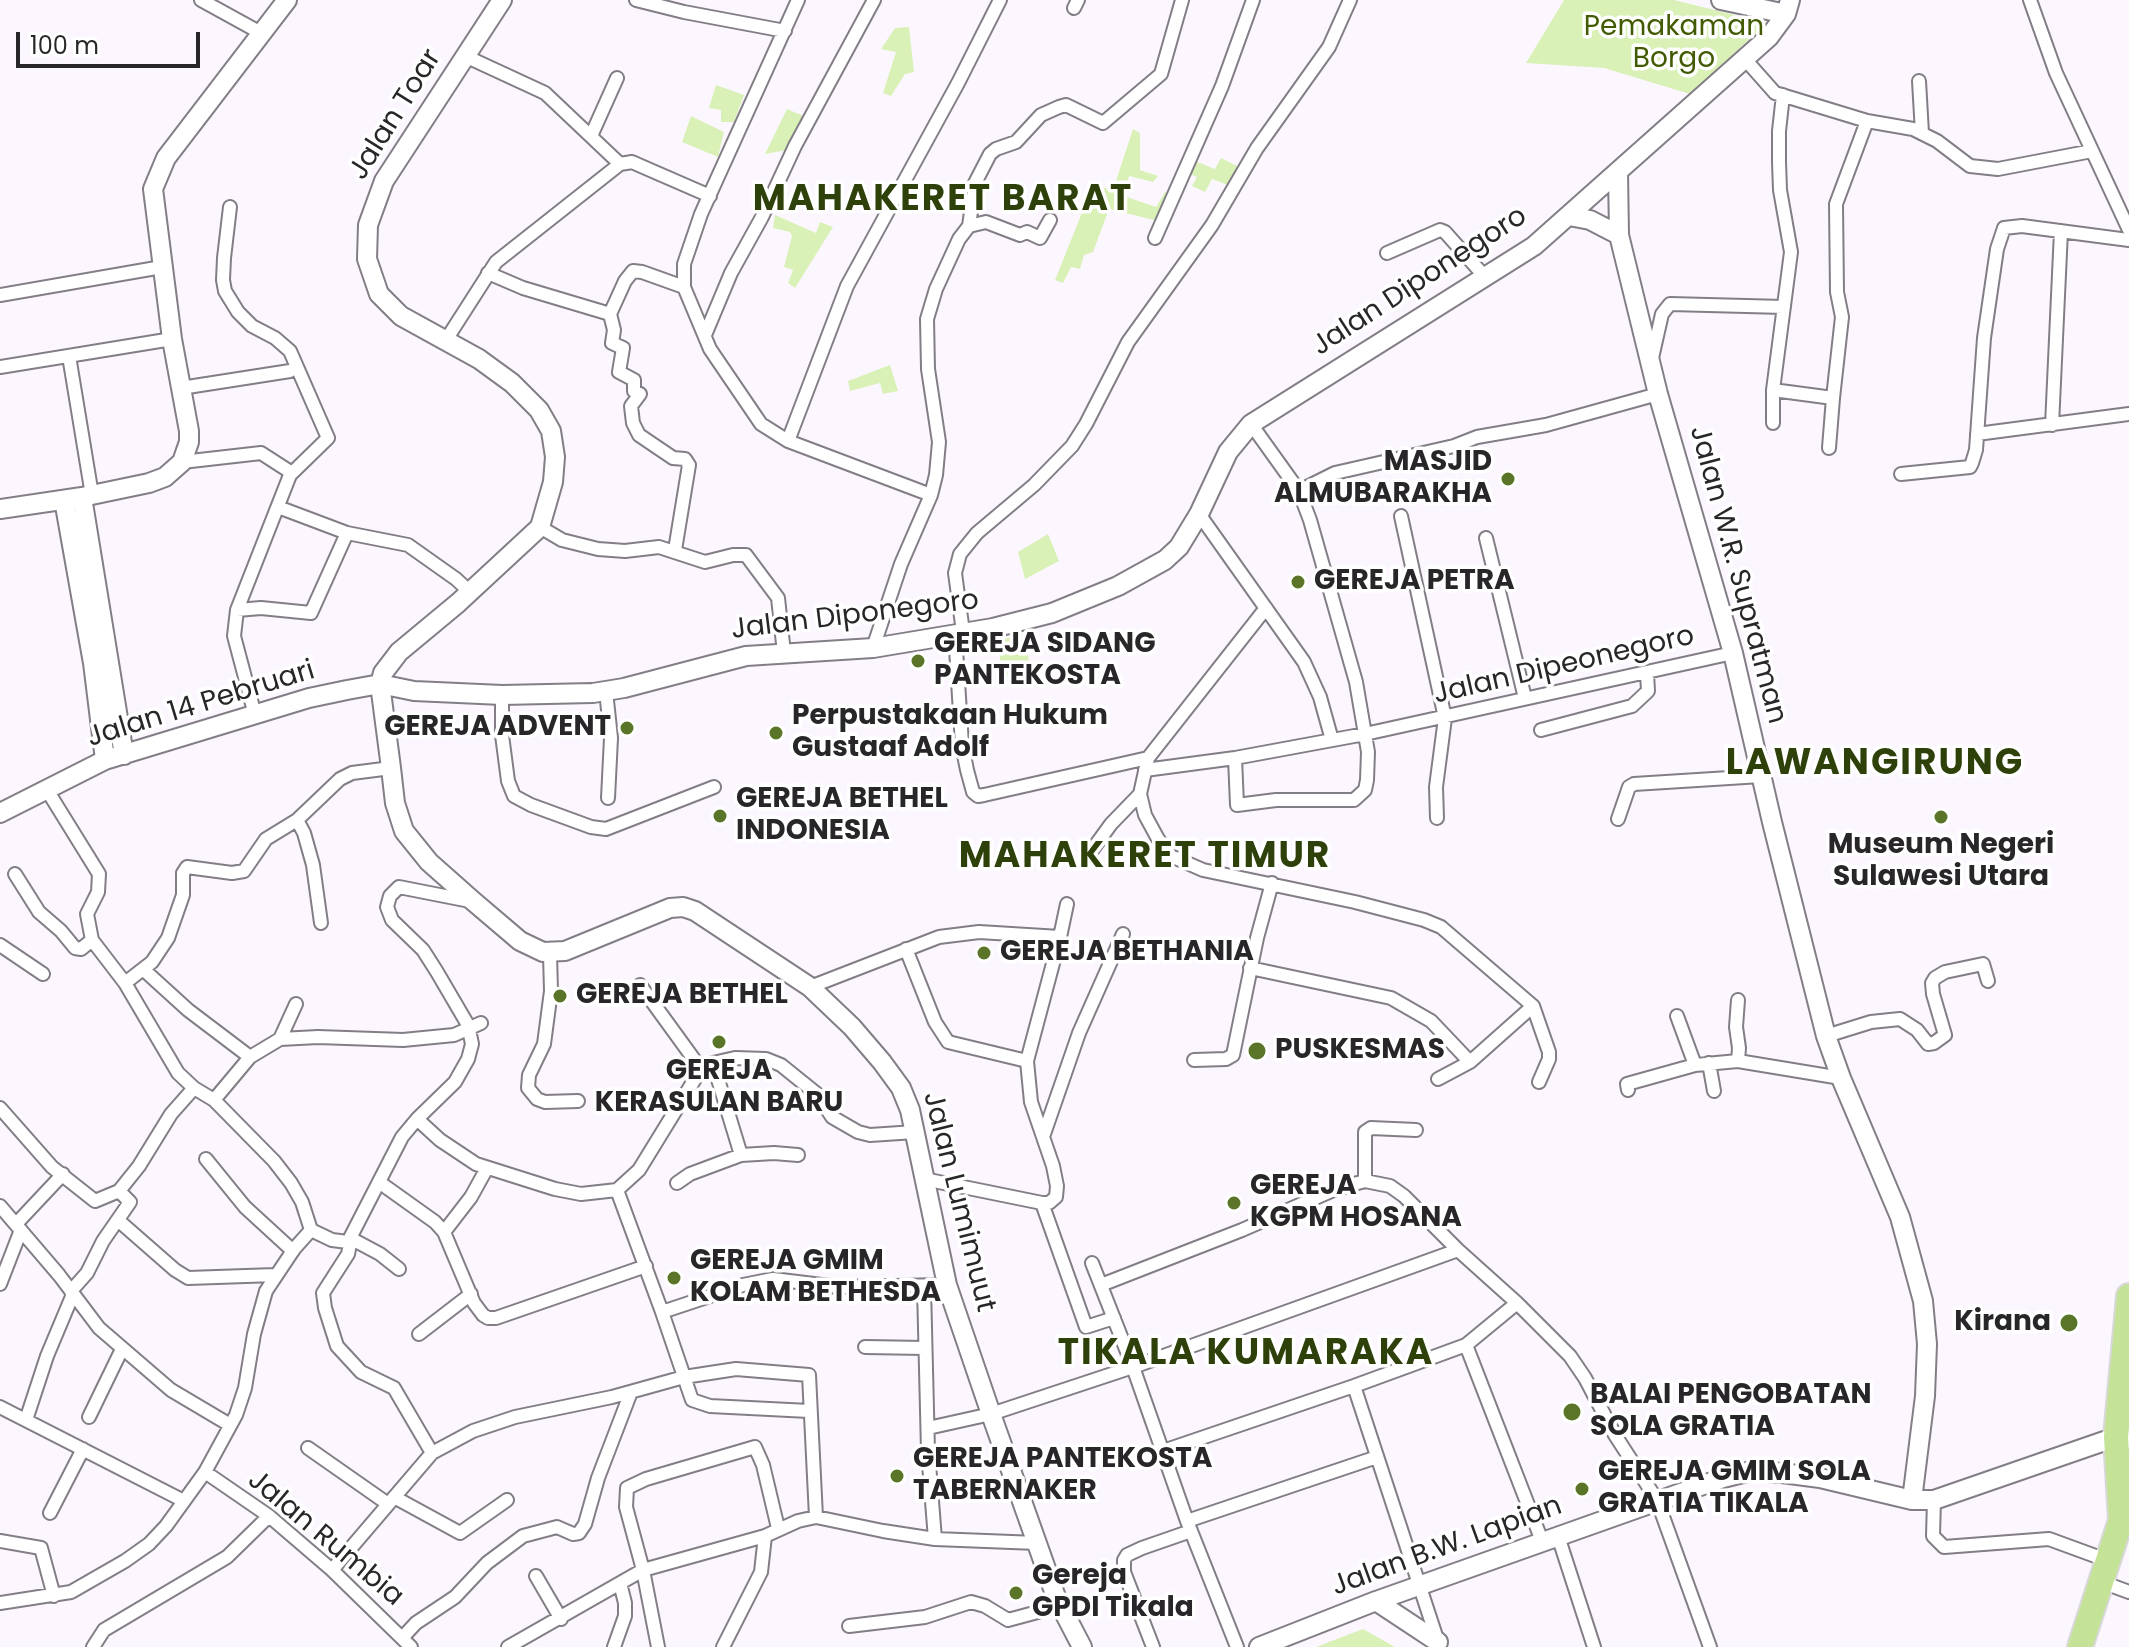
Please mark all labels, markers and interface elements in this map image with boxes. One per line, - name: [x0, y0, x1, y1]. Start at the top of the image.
- park label: Pemakaman Borgo: [1584, 11, 1764, 77]
- scale bar: [20, 16, 204, 66]
- text: 100 m: [30, 29, 99, 62]
- street label: Jalan Toar: [343, 44, 449, 186]
- district label: MAHAKERET BARAT: [753, 179, 1133, 223]
- street label: Jalan Diponegoro: [1306, 200, 1534, 364]
- street label: Jalan W.R. Supratman: [1681, 422, 1793, 728]
- place label: MASJID ALMUBARAKHA: [1274, 446, 1492, 512]
- marker: MASJID ALMUBARAKHA: [1499, 470, 1517, 488]
- place label: GEREJA PETRA: [1314, 565, 1515, 599]
- marker: GEREJA PETRA: [1289, 573, 1307, 591]
- street label: Jalan Diponegoro: [729, 584, 981, 648]
- street label: Jalan Dipeonegoro: [1430, 620, 1698, 712]
- place label: GEREJA SIDANG PANTEKOSTA: [934, 628, 1156, 694]
- marker: GEREJA SIDANG PANTEKOSTA: [909, 652, 927, 670]
- street label: Jalan 14 Pebruari: [83, 654, 319, 756]
- place label: Perpustakaan Hukum Gustaaf Adolf: [792, 700, 1108, 766]
- place label: GEREJA ADVENT: [384, 711, 611, 745]
- marker: GEREJA ADVENT: [618, 719, 636, 737]
- marker: Perpustakaan Hukum Gustaaf Adolf: [767, 724, 785, 742]
- district label: LAWANGIRUNG: [1726, 743, 2024, 787]
- place label: GEREJA BETHEL INDONESIA: [736, 783, 948, 849]
- marker: GEREJA BETHEL INDONESIA: [711, 807, 729, 825]
- marker: Museum Negeri Sulawesi Utara: [1932, 808, 1950, 826]
- place label: Museum Negeri Sulawesi Utara: [1828, 829, 2054, 895]
- district label: MAHAKERET TIMUR: [959, 836, 1331, 880]
- place label: GEREJA BETHANIA: [1000, 936, 1254, 970]
- marker: GEREJA BETHANIA: [975, 944, 993, 962]
- place label: GEREJA BETHEL: [576, 979, 788, 1013]
- marker: GEREJA BETHEL: [551, 987, 569, 1005]
- marker: GEREJA KERASULAN BARU: [710, 1033, 728, 1051]
- place label: PUSKESMAS: [1275, 1034, 1445, 1068]
- marker: PUSKESMAS: [1246, 1040, 1268, 1062]
- place label: GEREJA KERASULAN BARU: [595, 1055, 843, 1121]
- street label: Jalan Lumimuut: [914, 1088, 1002, 1316]
- place label: GEREJA KGPM HOSANA: [1250, 1170, 1462, 1236]
- marker: GEREJA KGPM HOSANA: [1225, 1194, 1243, 1212]
- place label: GEREJA GMIM KOLAM BETHESDA: [690, 1245, 941, 1311]
- marker: GEREJA GMIM KOLAM BETHESDA: [665, 1269, 683, 1287]
- place label: Kirana: [1954, 1306, 2051, 1340]
- marker: Kirana: [2058, 1312, 2080, 1334]
- district label: TIKALA KUMARAKA: [1058, 1333, 1434, 1377]
- place label: BALAI PENGOBATAN SOLA GRATIA: [1590, 1379, 1872, 1445]
- marker: BALAI PENGOBATAN SOLA GRATIA: [1561, 1401, 1583, 1423]
- place label: GEREJA PANTEKOSTA TABERNAKER: [913, 1443, 1212, 1509]
- place label: GEREJA GMIM SOLA GRATIA TIKALA: [1598, 1456, 1871, 1522]
- street label: Jalan Rumbia: [240, 1464, 410, 1614]
- marker: GEREJA PANTEKOSTA TABERNAKER: [888, 1467, 906, 1485]
- marker: GEREJA GMIM SOLA GRATIA TIKALA: [1573, 1480, 1591, 1498]
- street label: Jalan B.W. Lapian: [1327, 1490, 1567, 1604]
- place label: Gereja GPDI Tikala: [1032, 1560, 1194, 1626]
- marker: Gereja GPDI Tikala: [1007, 1584, 1025, 1602]

